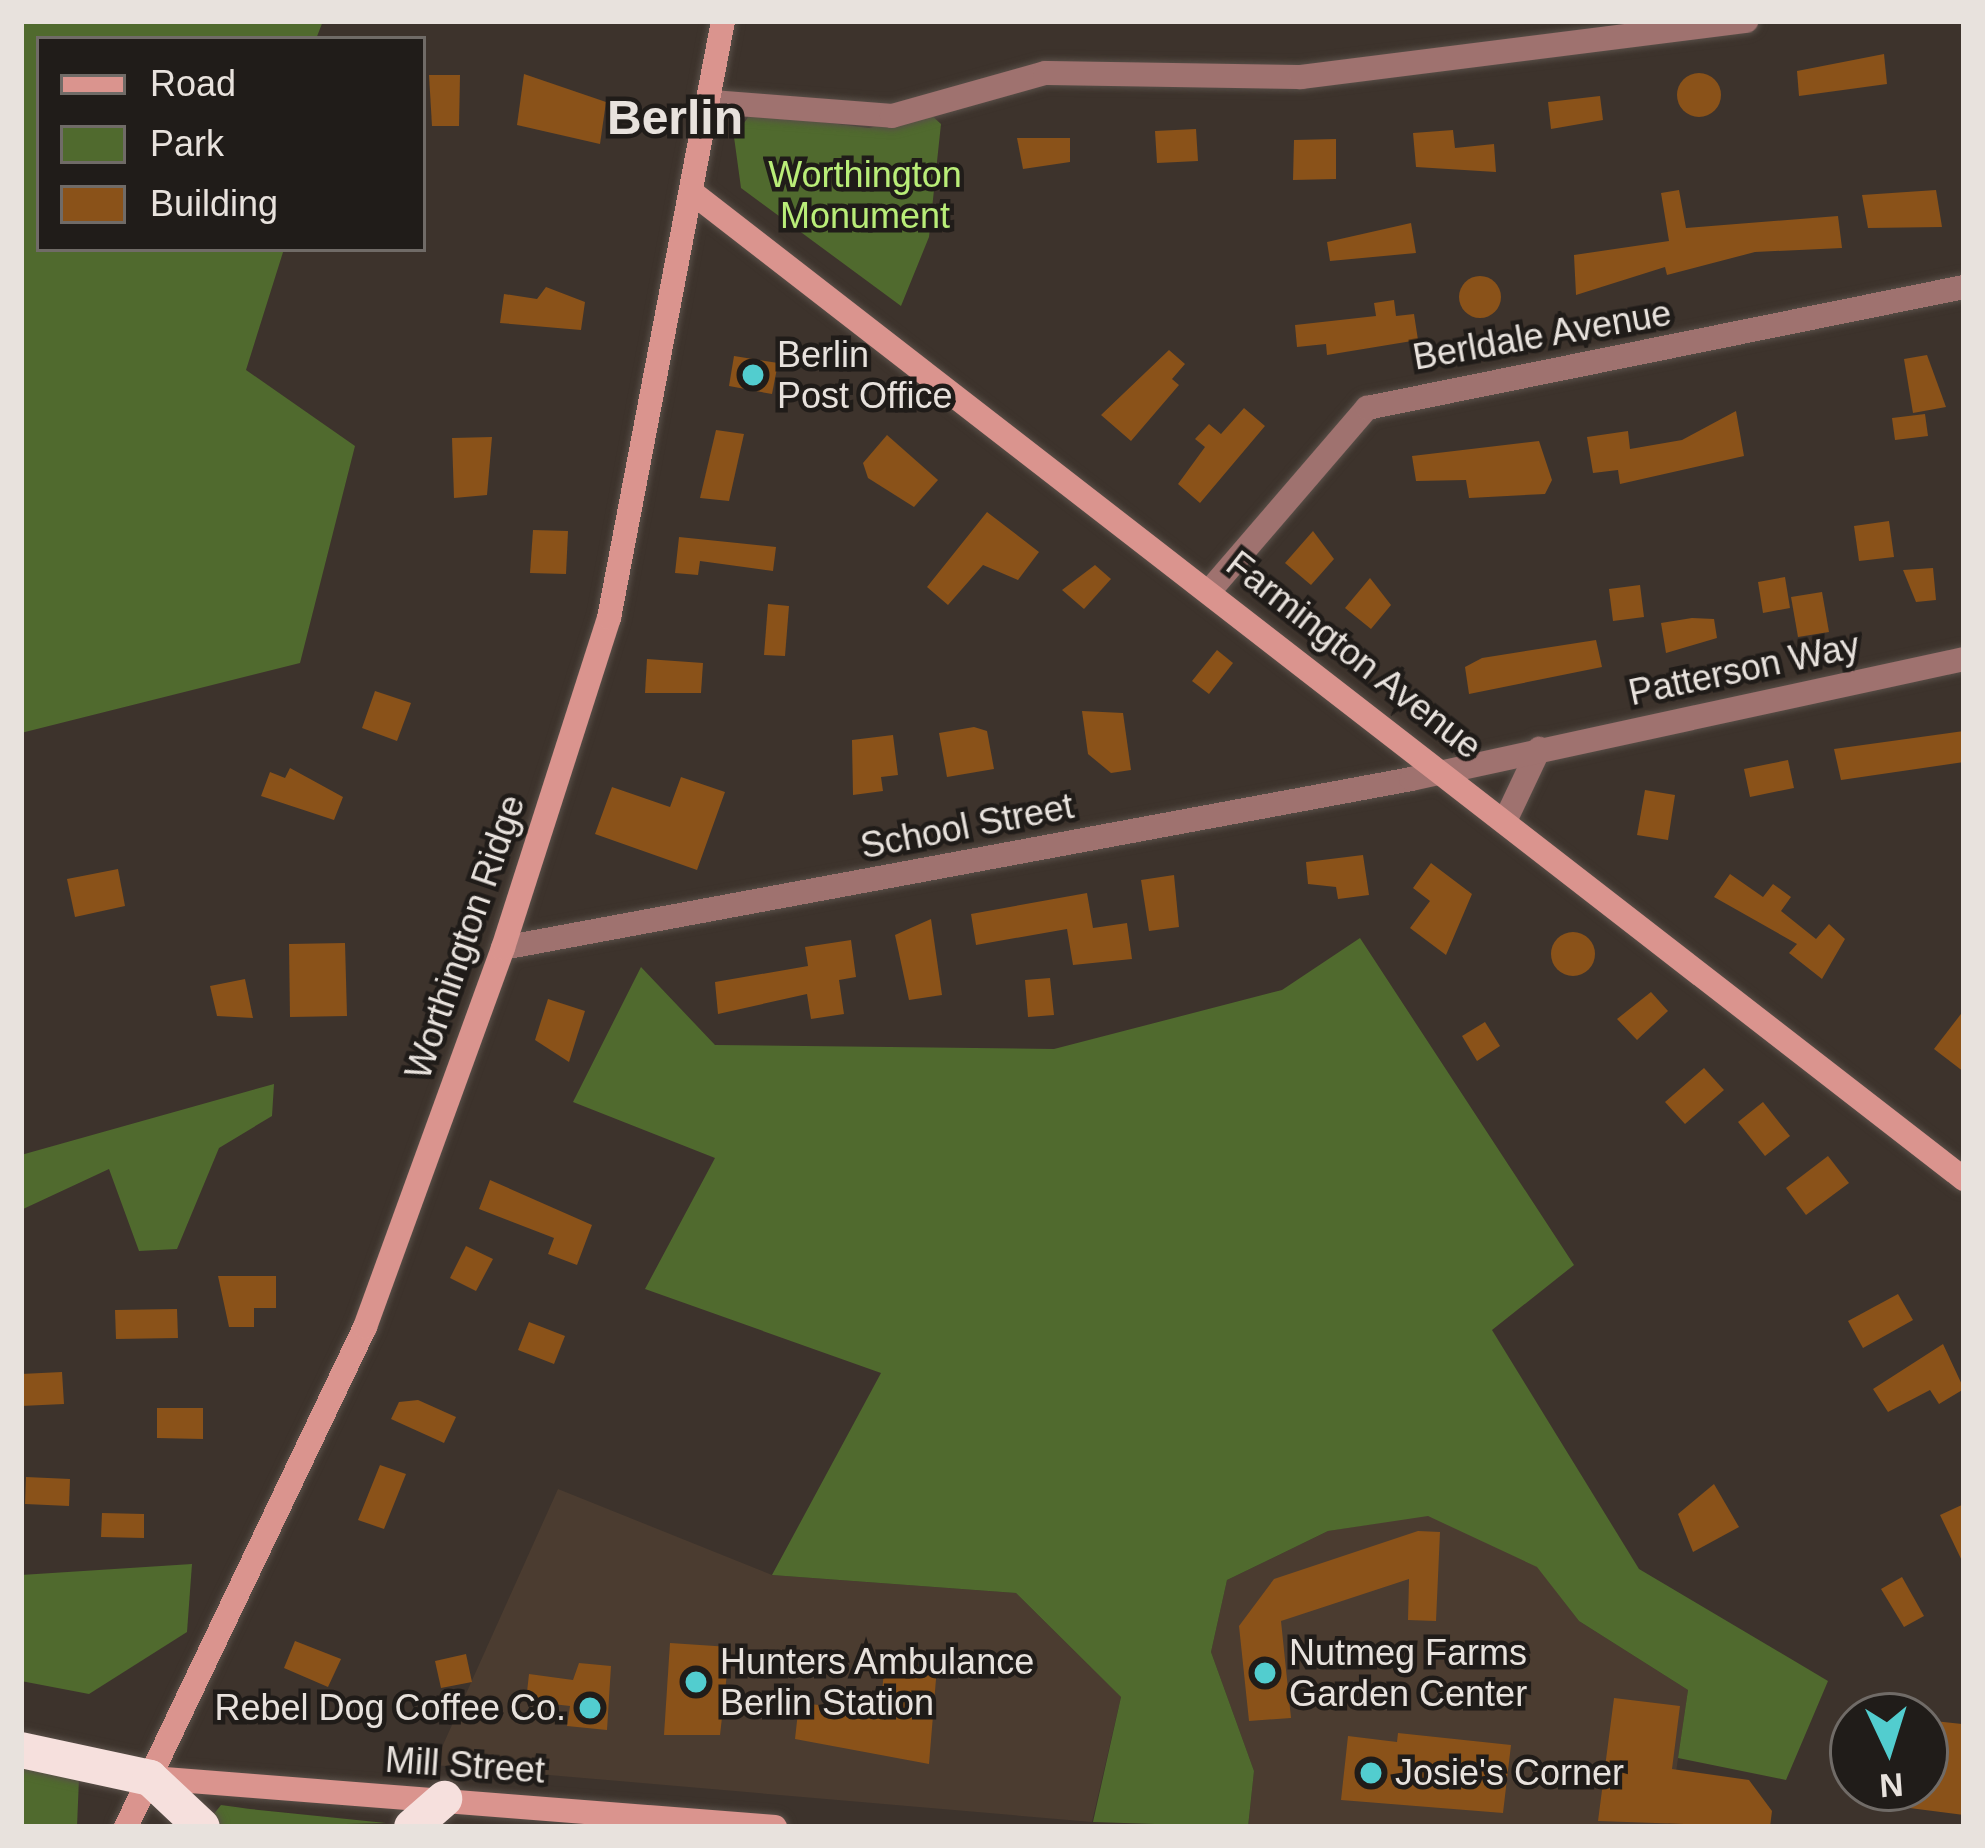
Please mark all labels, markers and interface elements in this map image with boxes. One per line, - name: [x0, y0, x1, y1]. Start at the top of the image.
- legend: [36, 36, 426, 252]
- text: Road: [150, 63, 236, 104]
- district label: Berlin: [607, 89, 743, 147]
- text: Park: [150, 123, 224, 164]
- park label: Worthington Monument: [768, 152, 962, 237]
- text: Building: [150, 183, 278, 224]
- street label: Berldale Avenue: [1408, 291, 1676, 379]
- place label: Berlin Post Office: [777, 332, 952, 417]
- marker: Berlin Post Office: [740, 362, 766, 388]
- street label: Farmington Avenue: [1217, 541, 1491, 769]
- street label: Patterson Way: [1625, 623, 1863, 715]
- street label: School Street: [857, 784, 1077, 868]
- street label: Worthington Ridge: [396, 789, 534, 1085]
- place label: Nutmeg Farms Garden Center: [1289, 1630, 1527, 1715]
- place label: Hunters Ambulance Berlin Station: [720, 1639, 1036, 1724]
- marker: Nutmeg Farms Garden Center: [1252, 1660, 1278, 1686]
- marker: Hunters Ambulance Berlin Station: [683, 1669, 709, 1695]
- place label: Rebel Dog Coffee Co.: [214, 1686, 566, 1730]
- north arrow: [1829, 1692, 1949, 1812]
- marker: Rebel Dog Coffee Co.: [577, 1695, 603, 1721]
- street label: Mill Street: [384, 1738, 546, 1792]
- place label: Josie's Corner: [1395, 1751, 1624, 1795]
- marker: Josie's Corner: [1358, 1760, 1384, 1786]
- text: N: [1878, 1766, 1905, 1805]

